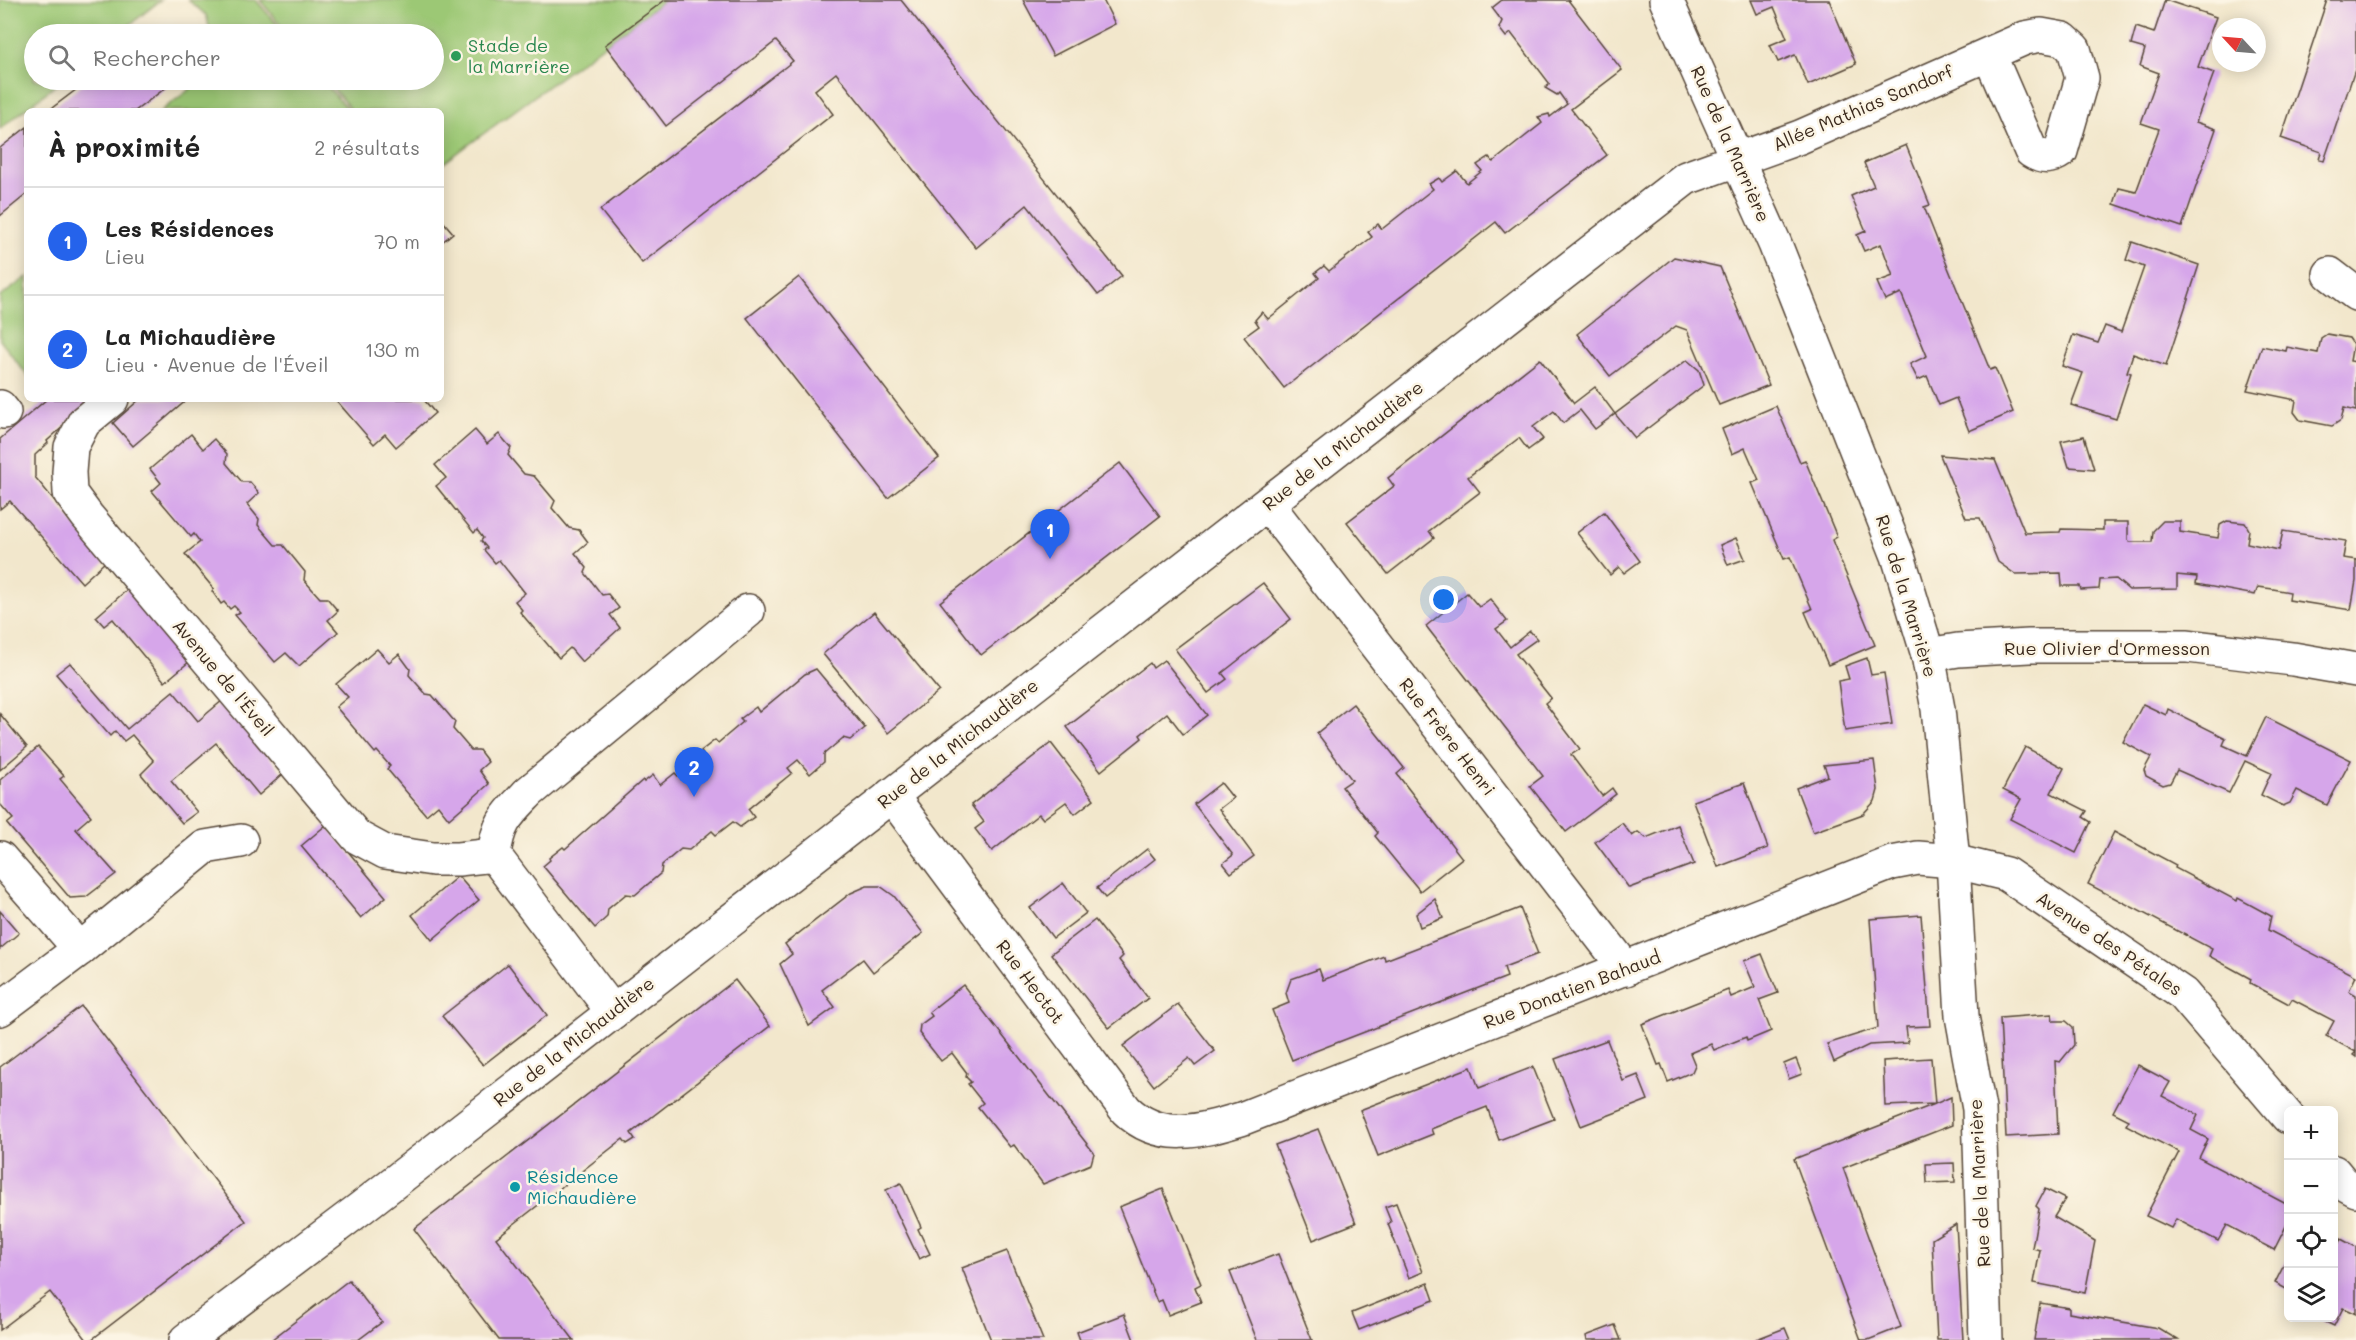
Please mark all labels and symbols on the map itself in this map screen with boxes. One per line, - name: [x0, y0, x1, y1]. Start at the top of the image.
- north arrow: [2212, 18, 2266, 72]
- place label: Stade de la Marrière: [468, 33, 570, 78]
- marker: Stade de la Marrière: [449, 49, 463, 63]
- street label: Allée Mathias Sandorf: [1769, 58, 1957, 156]
- street label: Rue de la Marrière: [1686, 62, 1776, 225]
- street label: Rue de la Michaudière: [1257, 375, 1428, 516]
- pin: 1: [1030, 510, 1070, 559]
- street label: Rue de la Marrière: [1871, 512, 1943, 680]
- your location: [1429, 585, 1458, 614]
- street label: Avenue de l'Éveil: [168, 614, 280, 741]
- street label: Rue Olivier d'Ormesson: [2004, 636, 2210, 660]
- street label: Rue de la Michaudière: [872, 673, 1043, 814]
- street label: Rue Frère Henri: [1394, 673, 1501, 800]
- pin: 2: [674, 748, 714, 797]
- street label: Avenue des Pétales: [2032, 885, 2187, 1001]
- street label: Rue Hectot: [991, 934, 1070, 1028]
- street label: Rue Donatien Bahaud: [1480, 944, 1664, 1034]
- street label: Rue de la Michaudière: [488, 971, 659, 1112]
- street label: Rue de la Marrière: [1963, 1098, 1995, 1268]
- place label: Résidence Michaudière: [527, 1164, 637, 1209]
- marker: Résidence Michaudière: [508, 1180, 522, 1194]

